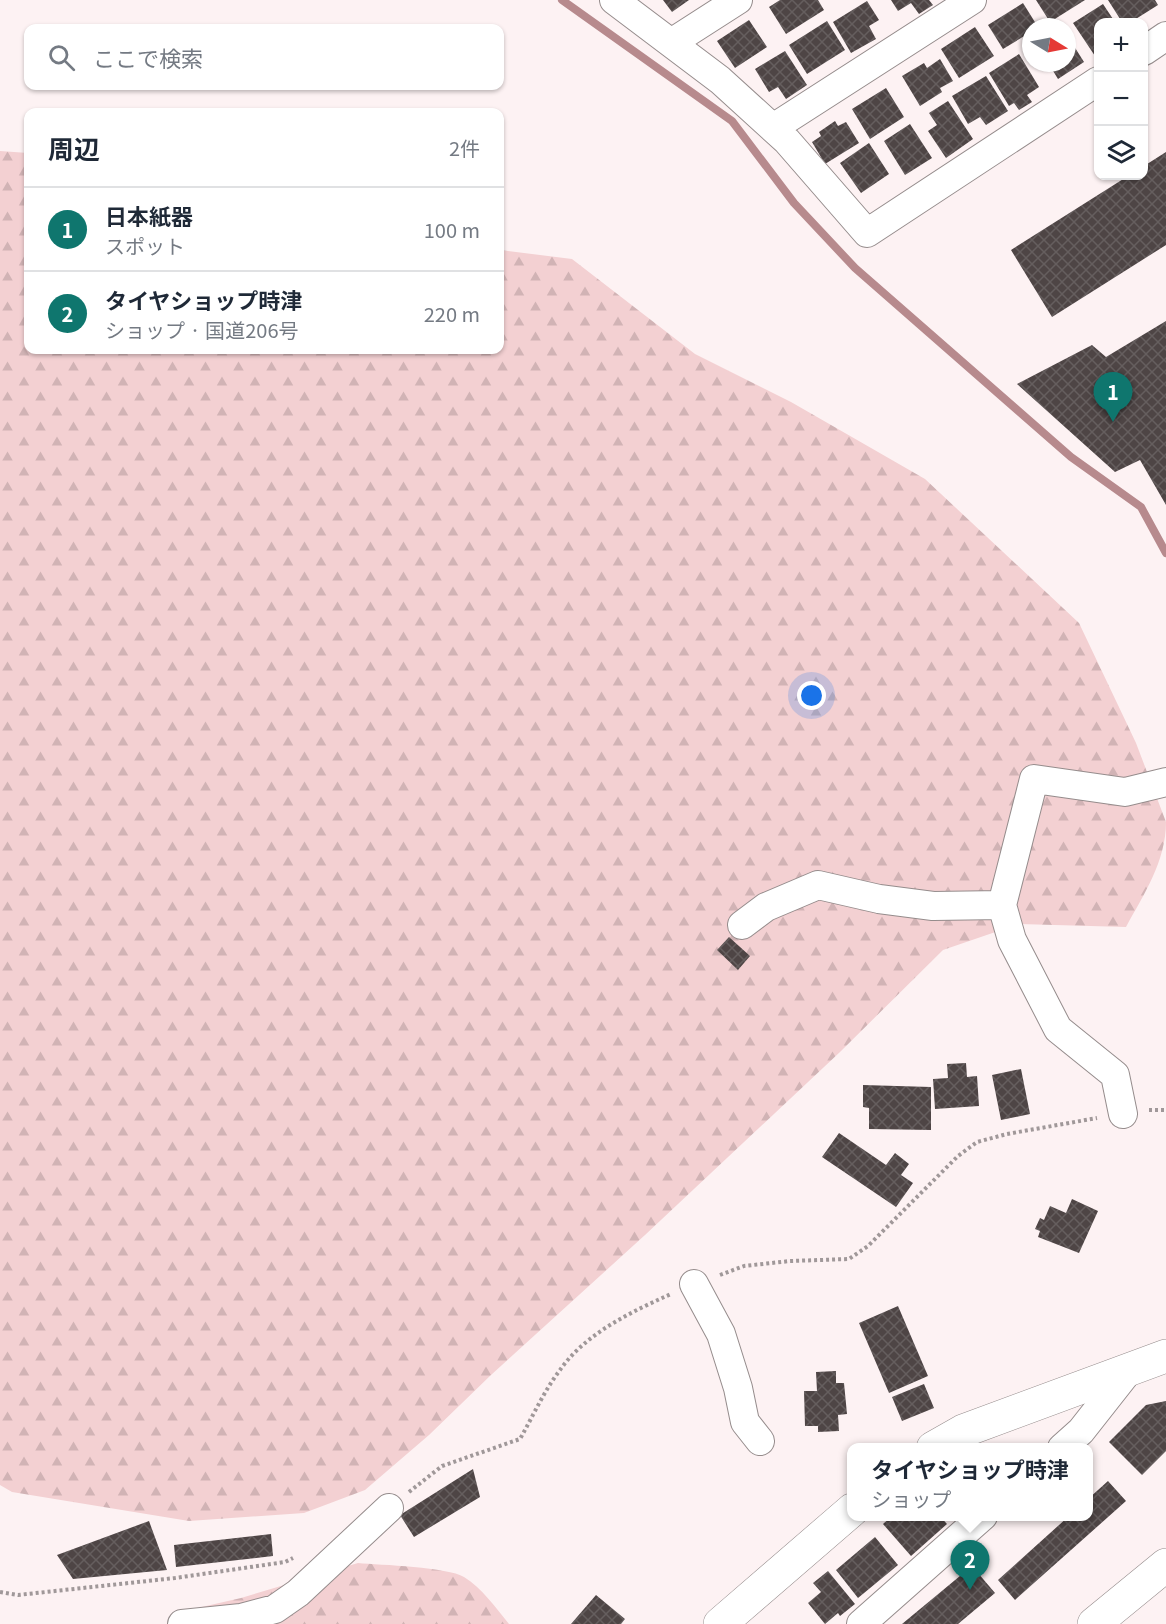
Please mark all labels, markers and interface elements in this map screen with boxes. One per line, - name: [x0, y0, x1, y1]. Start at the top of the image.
- north arrow: [1022, 18, 1076, 72]
- map controls: [1094, 18, 1148, 180]
- button: +: [1094, 18, 1148, 72]
- search box: [24, 24, 504, 90]
- icon: search: [45, 41, 78, 74]
- text: ここで検索: [93, 41, 203, 73]
- button: −: [1094, 72, 1148, 126]
- button: layers: [1094, 126, 1148, 180]
- text: 周辺: [48, 129, 100, 166]
- text: 2件: [449, 133, 480, 162]
- text: 日本紙器: [105, 199, 193, 231]
- text: 1: [62, 215, 73, 244]
- text: 100 m: [424, 215, 480, 244]
- text: スポット: [105, 231, 185, 260]
- text: タイヤショップ時津: [105, 283, 302, 315]
- text: 2: [62, 299, 73, 328]
- text: 220 m: [424, 299, 480, 328]
- text: ショップ · 国道206号: [105, 315, 298, 344]
- pin: 1: [1094, 372, 1132, 422]
- your location: [797, 681, 826, 710]
- popup: [847, 1443, 1093, 1521]
- text: タイヤショップ時津: [871, 1452, 1069, 1484]
- text: ショップ: [871, 1484, 951, 1513]
- pin: 2: [950, 1540, 990, 1590]

